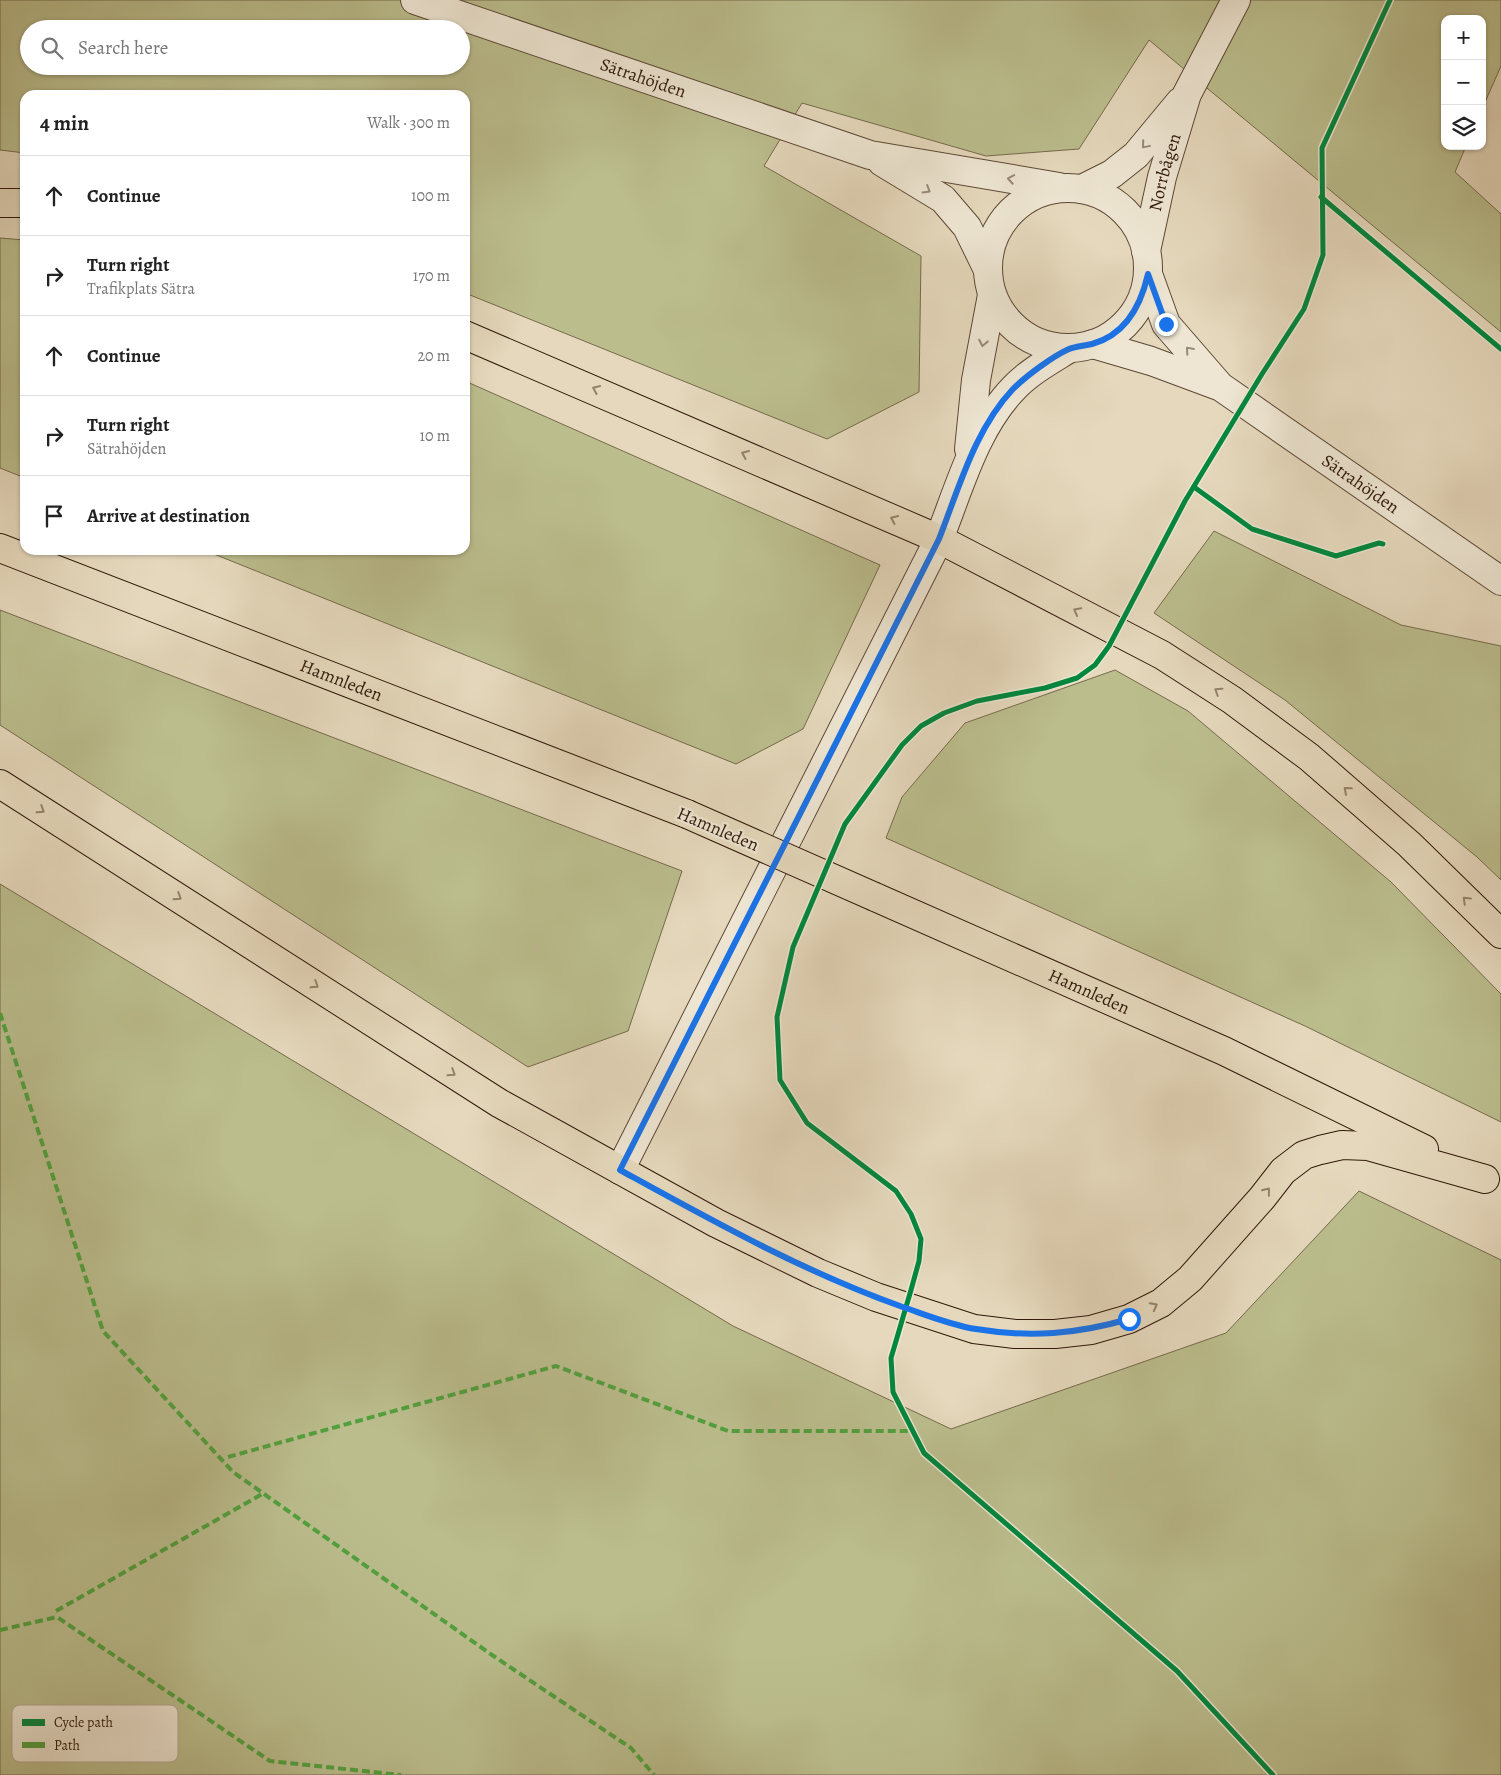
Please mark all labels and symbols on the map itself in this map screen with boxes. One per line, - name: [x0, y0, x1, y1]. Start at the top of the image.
- street label: Sätrahöjden: [597, 52, 689, 104]
- street label: Norrbågen: [1143, 130, 1187, 213]
- one-way arrow: [1142, 139, 1151, 148]
- one-way arrow: [1007, 175, 1015, 185]
- one-way arrow: [922, 183, 931, 193]
- route end: [1155, 313, 1178, 336]
- one-way arrow: [978, 338, 989, 347]
- one-way arrow: [1186, 347, 1194, 356]
- one-way arrow: [592, 385, 601, 396]
- street label: Sätrahöjden: [1317, 448, 1404, 519]
- one-way arrow: [741, 450, 750, 461]
- one-way arrow: [890, 515, 899, 526]
- one-way arrow: [1073, 607, 1082, 617]
- street label: Hamnleden: [297, 653, 386, 707]
- one-way arrow: [1214, 688, 1223, 698]
- one-way arrow: [1343, 787, 1352, 796]
- street label: Hamnleden: [673, 801, 763, 857]
- one-way arrow: [35, 804, 45, 813]
- one-way arrow: [173, 891, 182, 901]
- one-way arrow: [1463, 897, 1472, 906]
- street label: Hamnleden: [1045, 963, 1134, 1020]
- one-way arrow: [309, 979, 318, 988]
- one-way arrow: [446, 1066, 455, 1076]
- one-way arrow: [1262, 1188, 1270, 1197]
- one-way arrow: [1149, 1302, 1158, 1312]
- route start: [1118, 1308, 1141, 1331]
- legend: [12, 1705, 178, 1762]
- text: Cycle path: [54, 1713, 114, 1732]
- text: Path: [54, 1736, 81, 1755]

